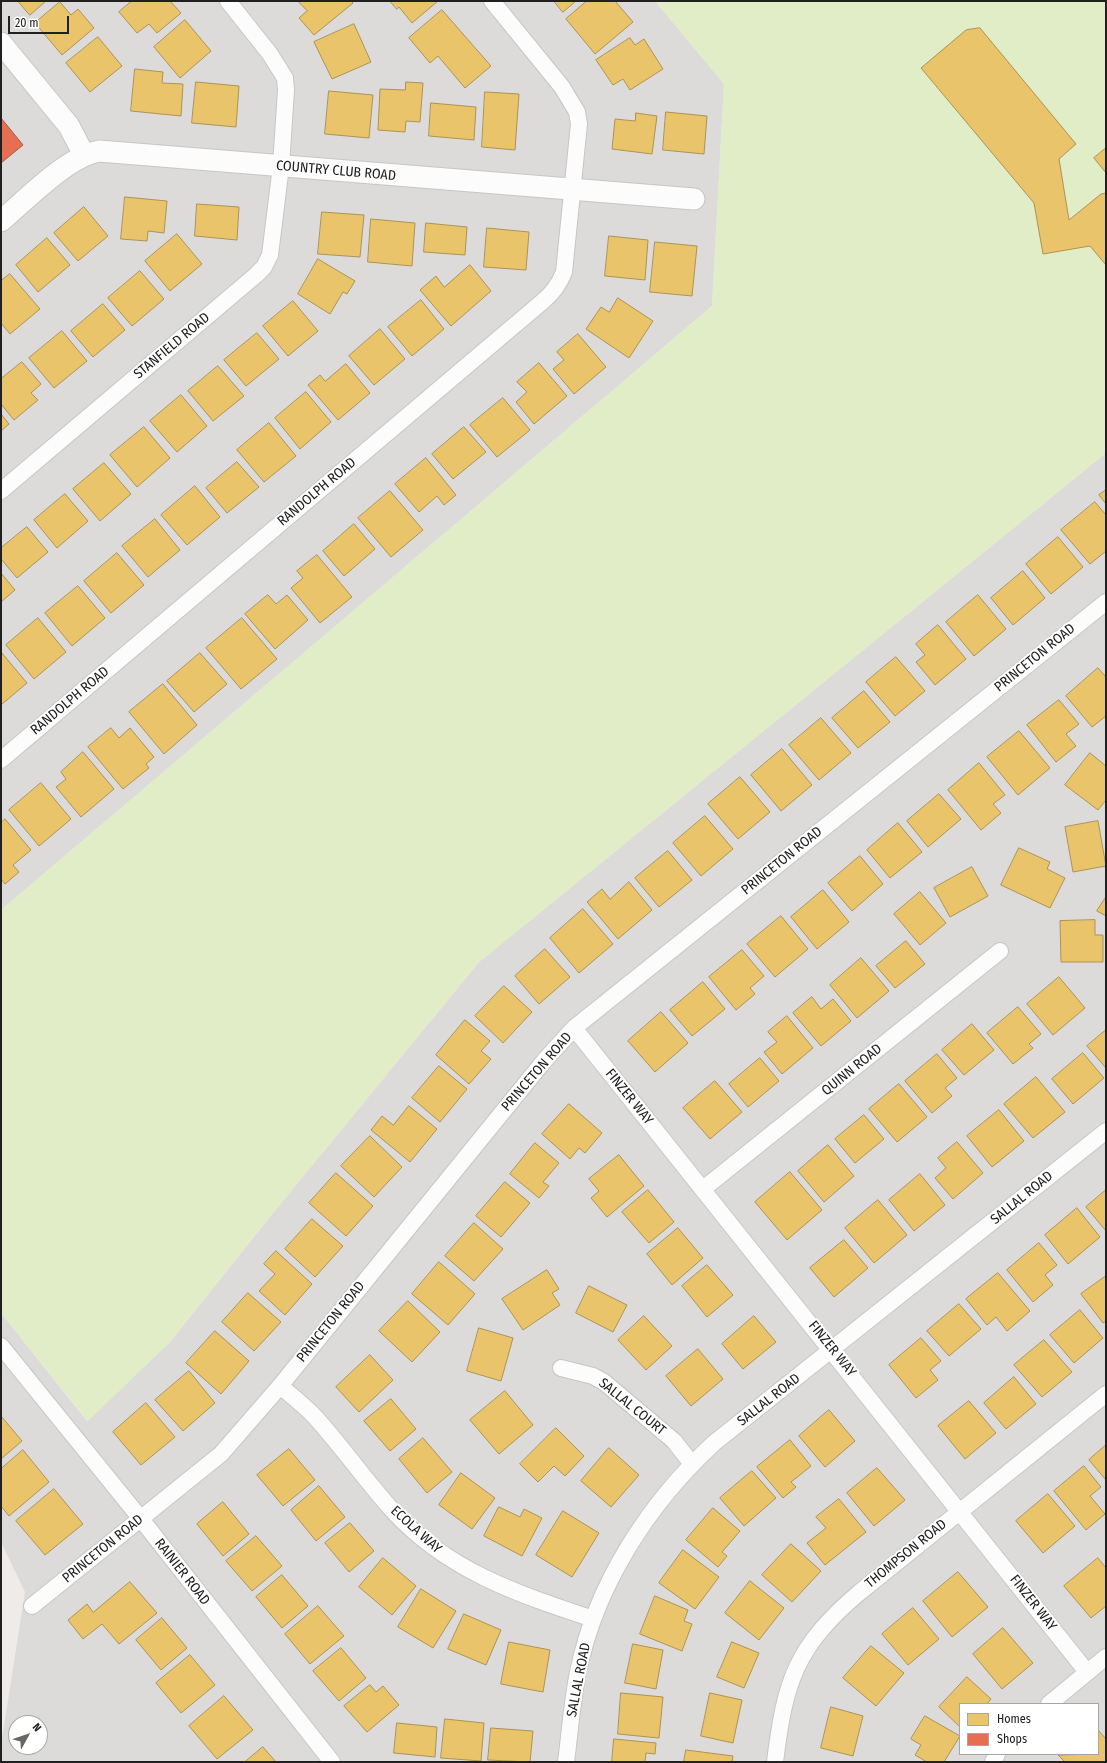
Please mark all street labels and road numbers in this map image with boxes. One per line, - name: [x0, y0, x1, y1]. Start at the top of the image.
- street label: COUNTRY CLUB ROAD: [275, 157, 397, 185]
- street label: STANFIELD ROAD: [131, 309, 213, 383]
- street label: RANDOLPH ROAD: [274, 454, 360, 530]
- street label: PRINCETON ROAD: [991, 620, 1079, 696]
- street label: RANDOLPH ROAD: [27, 663, 113, 739]
- street label: PRINCETON ROAD: [738, 823, 826, 899]
- street label: PRINCETON ROAD: [498, 1029, 576, 1115]
- street label: QUINN ROAD: [818, 1041, 886, 1099]
- street label: FINZER WAY: [602, 1066, 656, 1128]
- street label: SALLAL ROAD: [988, 1168, 1056, 1228]
- street label: PRINCETON ROAD: [293, 1278, 369, 1366]
- street label: FINZER WAY: [805, 1318, 859, 1380]
- street label: SALLAL ROAD: [734, 1370, 804, 1430]
- street label: SALLAL COURT: [595, 1375, 669, 1439]
- street label: ECOLA WAY: [387, 1503, 445, 1557]
- street label: PRINCETON ROAD: [59, 1511, 147, 1587]
- street label: THOMPSON ROAD: [862, 1516, 950, 1592]
- street label: RAINIER ROAD: [151, 1535, 213, 1609]
- street label: FINZER WAY: [1006, 1572, 1060, 1634]
- street label: SALLAL ROAD: [564, 1642, 594, 1718]

